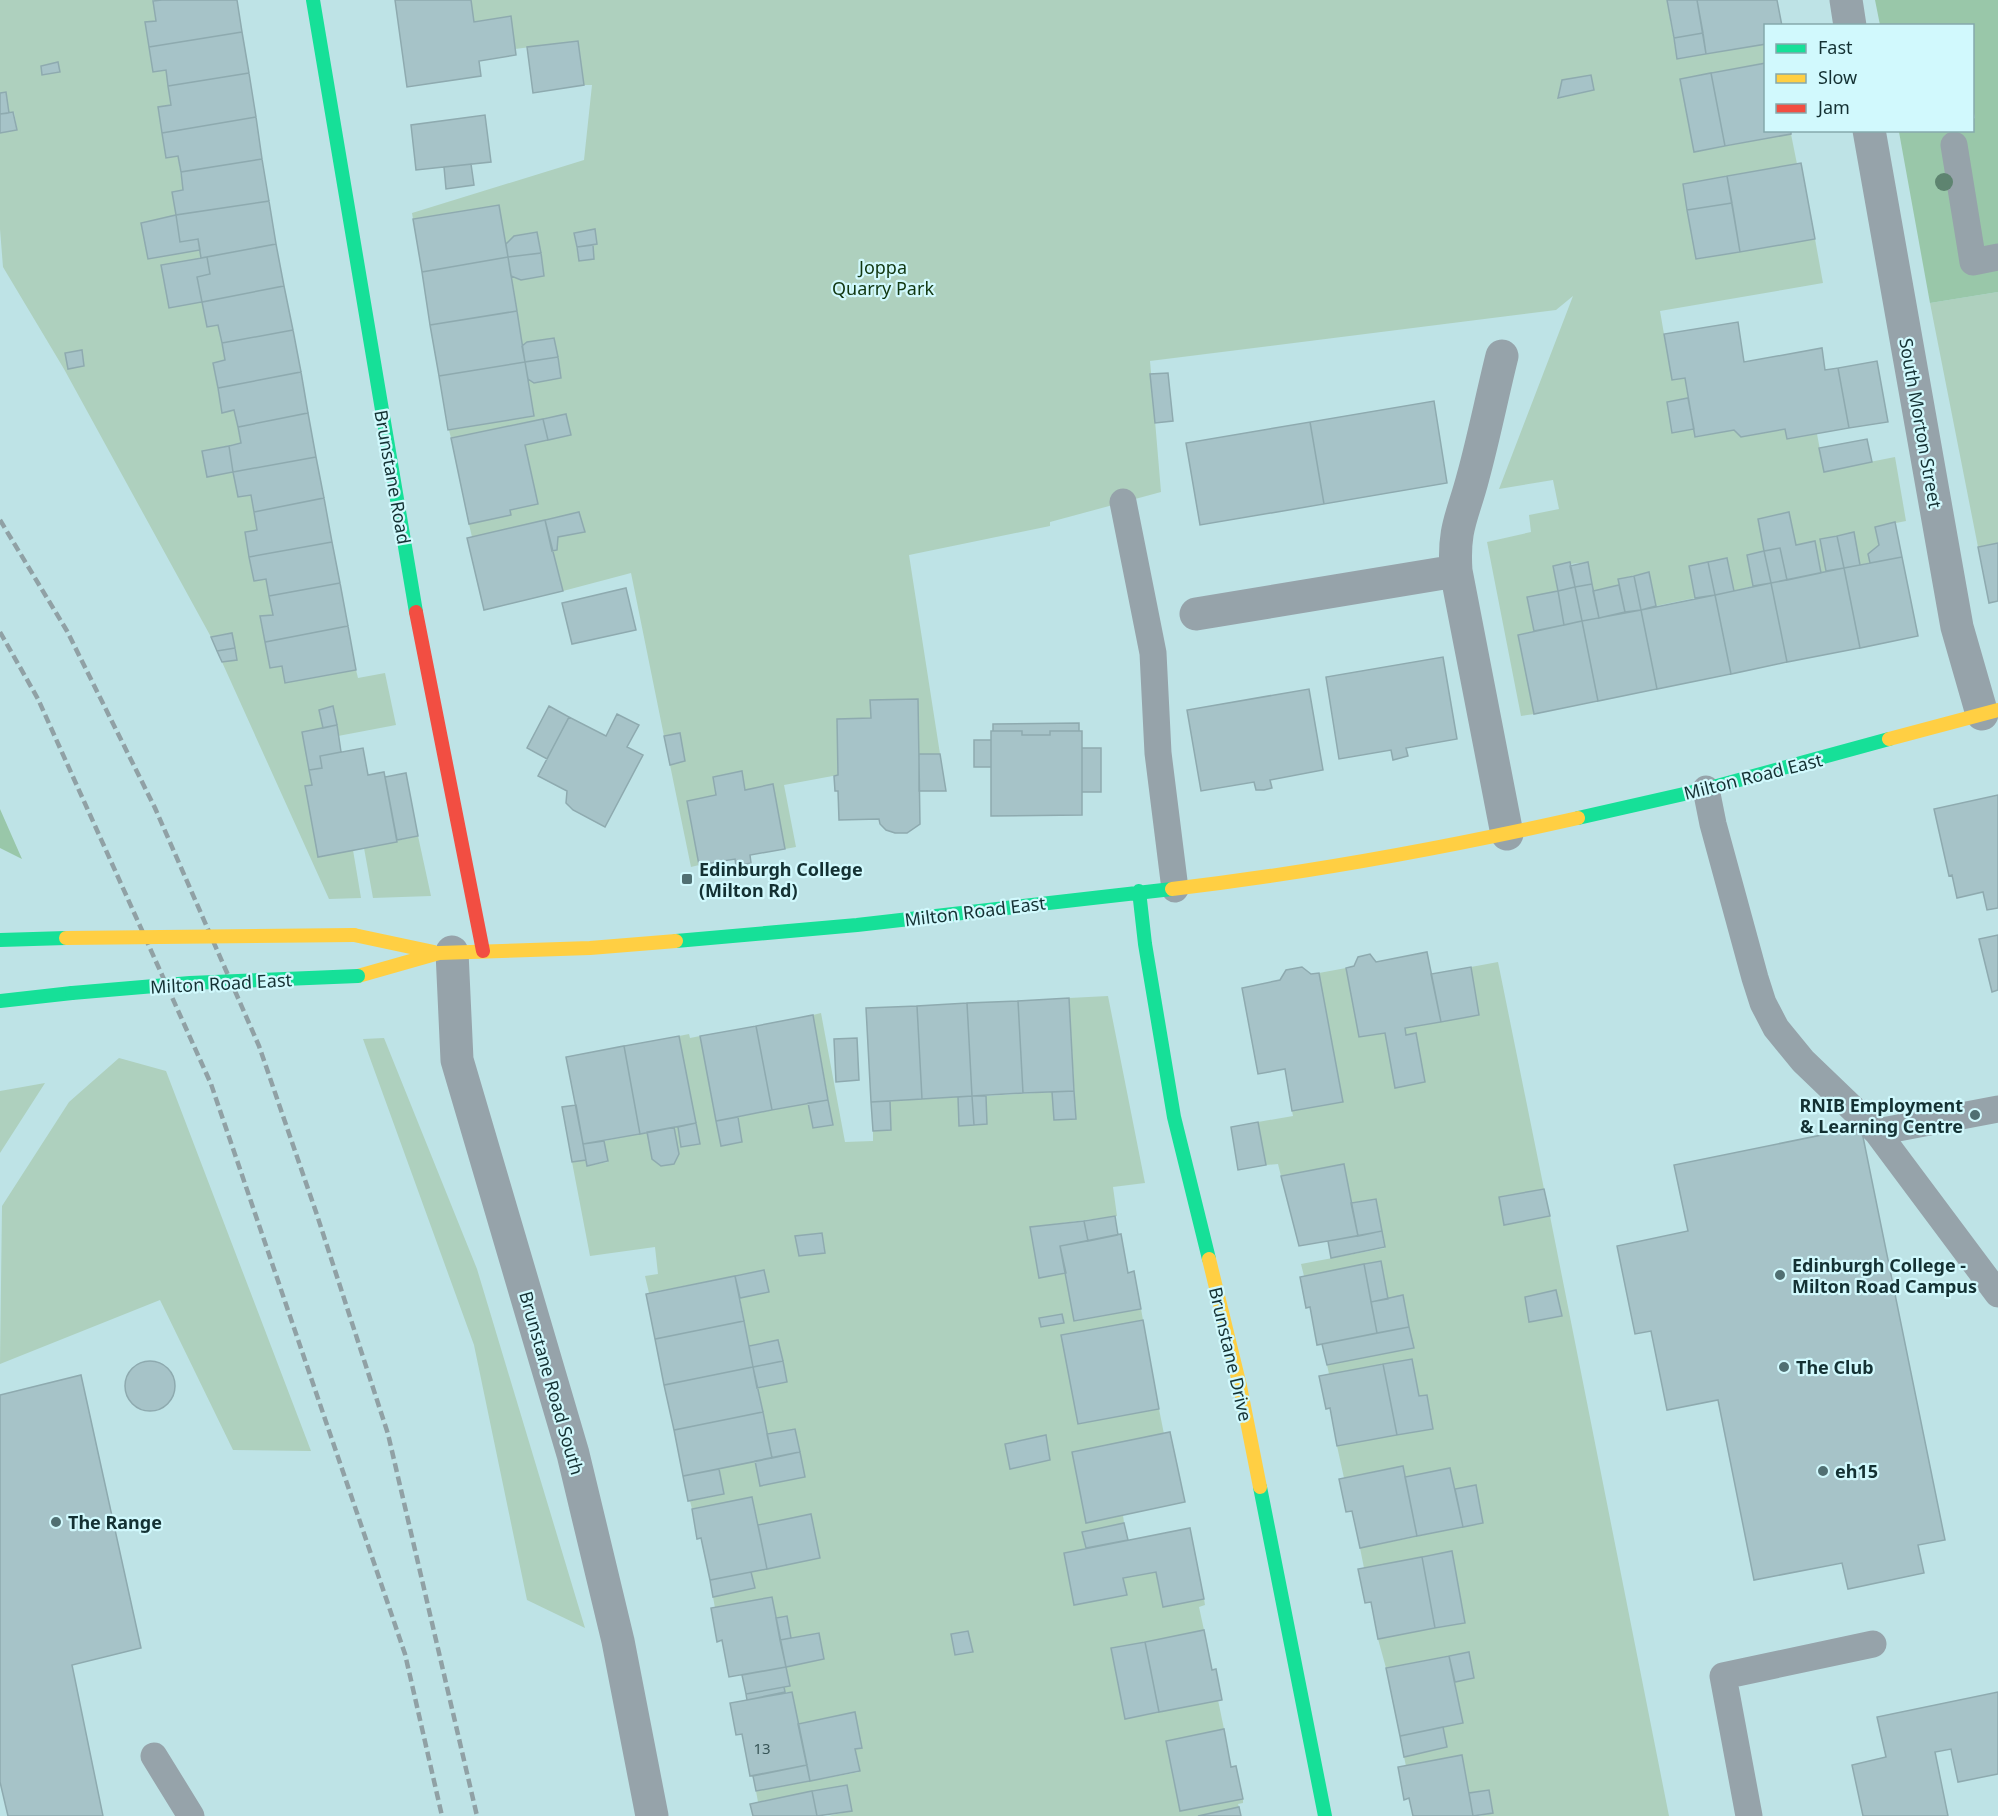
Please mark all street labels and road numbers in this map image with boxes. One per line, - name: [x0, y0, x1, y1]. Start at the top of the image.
- street label: South Morton Street: [1894, 336, 1948, 510]
- street label: Brunstane Road: [369, 408, 417, 546]
- street label: Milton Road East: [1681, 747, 1825, 805]
- street label: Milton Road East: [903, 890, 1047, 932]
- street label: Milton Road East: [149, 967, 293, 999]
- street label: Brunstane Drive: [1204, 1285, 1258, 1423]
- street label: Brunstane Road South: [514, 1288, 590, 1478]

